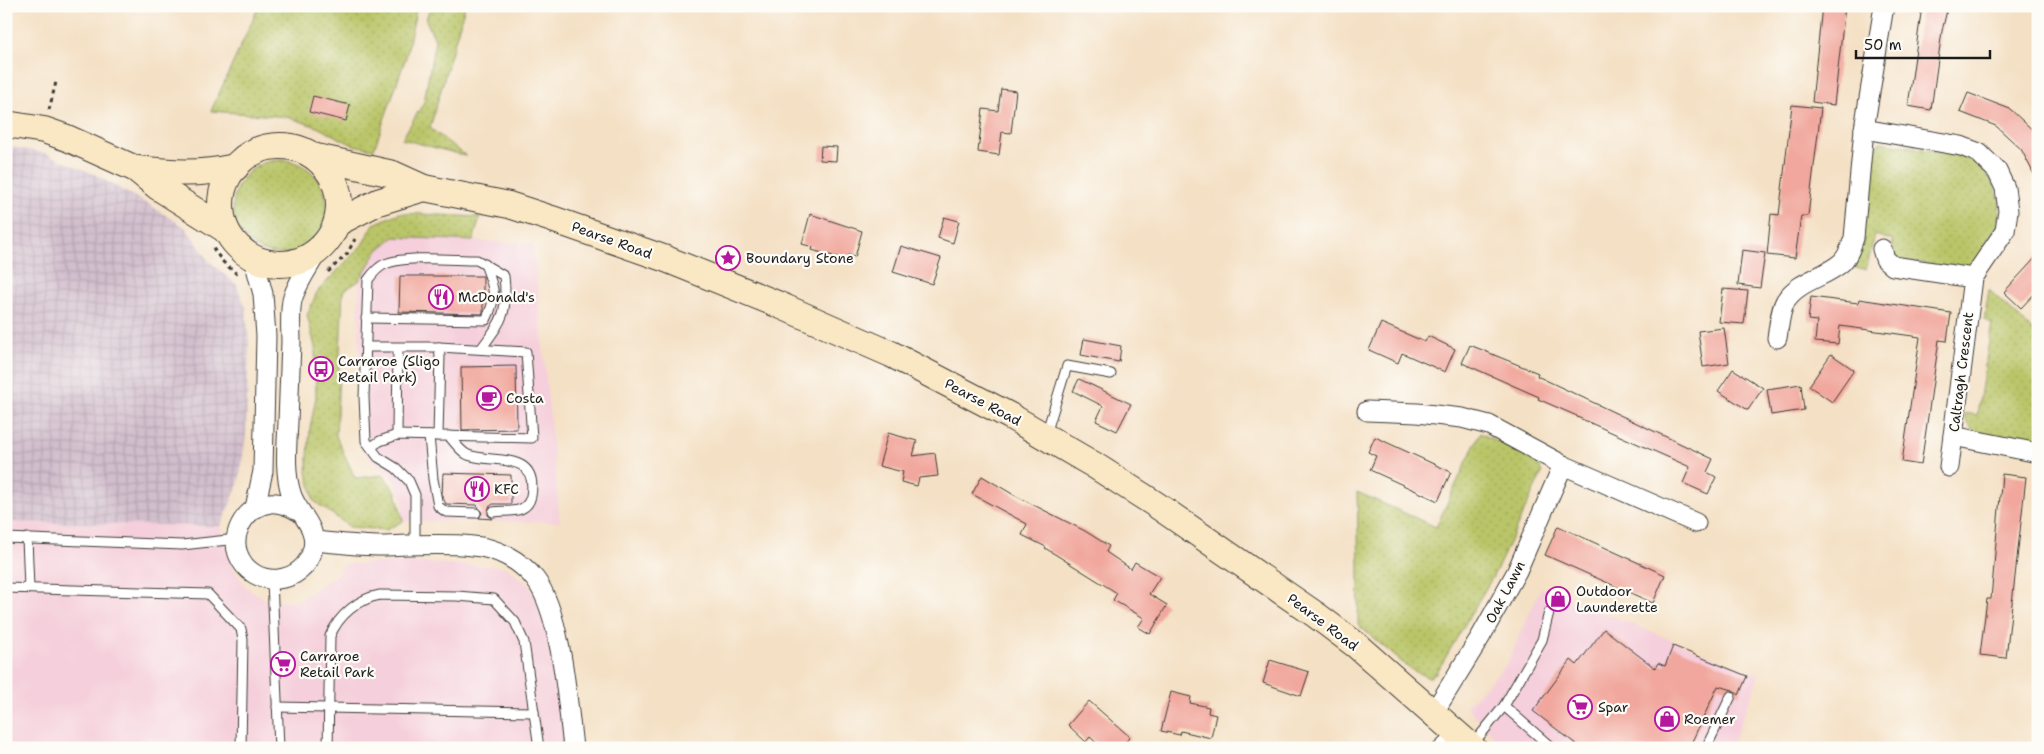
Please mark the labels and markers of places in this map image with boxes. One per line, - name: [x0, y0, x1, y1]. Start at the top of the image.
- place icon: Boundary Stone: [715, 245, 741, 271]
- place label: Boundary Stone: [746, 249, 854, 267]
- restaurant icon: McDonald's: [428, 284, 454, 310]
- place label: McDonald's: [458, 288, 535, 306]
- place label: Carraroe (Sligo Retail Park): [338, 352, 440, 386]
- bus stop icon: Carraroe (Sligo Retail Park): [308, 356, 334, 382]
- cafe icon: Costa: [476, 385, 502, 411]
- place label: Costa: [506, 389, 544, 407]
- restaurant icon: KFC: [464, 476, 490, 502]
- place label: KFC: [494, 480, 519, 498]
- place label: Outdoor Launderette: [1576, 582, 1658, 616]
- shop icon: Outdoor Launderette: [1545, 586, 1571, 612]
- place label: Carraroe Retail Park: [300, 647, 374, 681]
- supermarket icon: Carraroe Retail Park: [270, 651, 296, 677]
- supermarket icon: Spar: [1567, 694, 1593, 720]
- place label: Spar: [1598, 698, 1629, 716]
- shop icon: Roemer: [1654, 706, 1680, 732]
- place label: Roemer: [1684, 710, 1736, 728]

